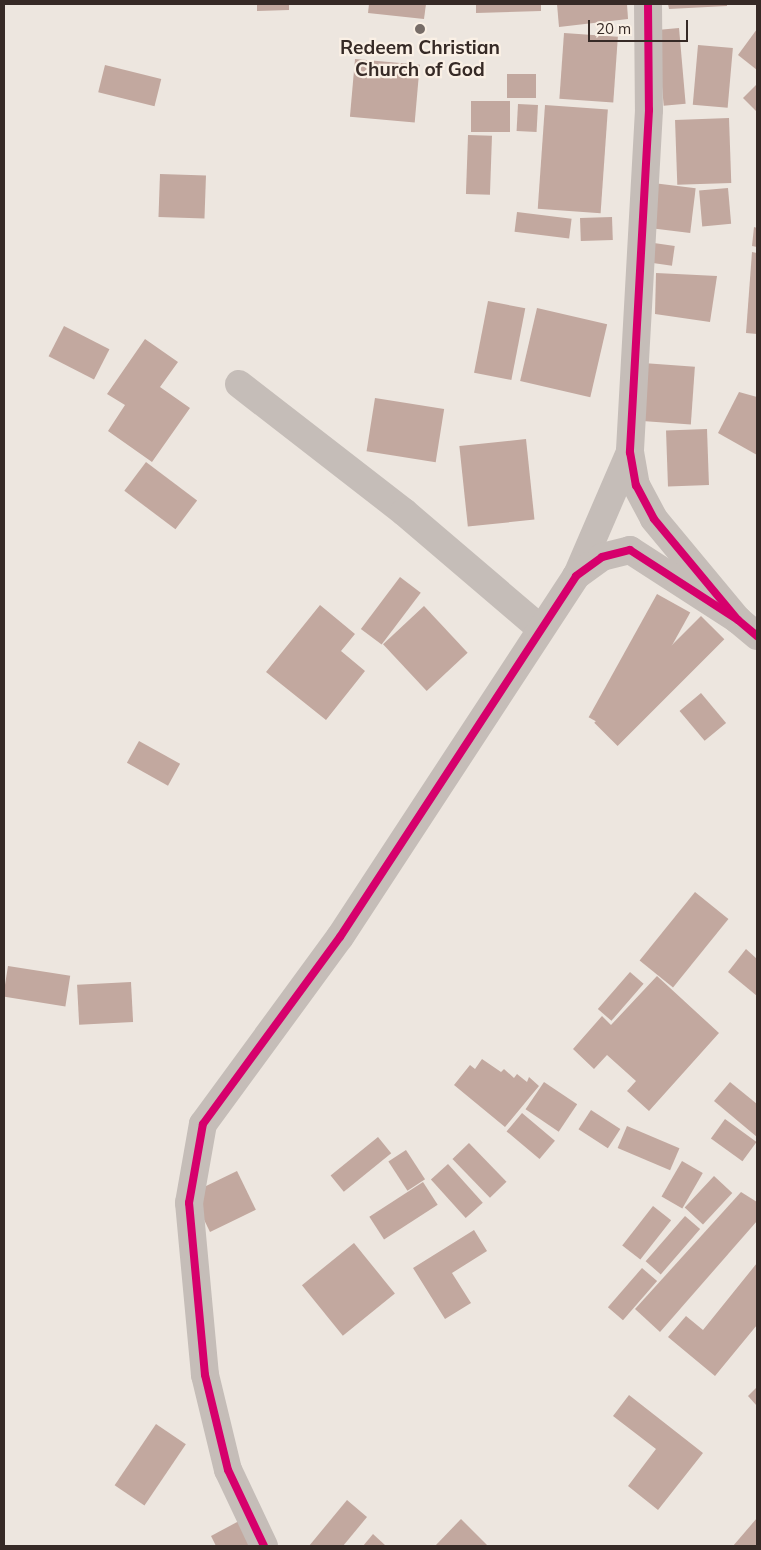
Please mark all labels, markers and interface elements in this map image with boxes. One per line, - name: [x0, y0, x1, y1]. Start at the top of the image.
- scale bar: [591, 10, 691, 42]
- text: 20 m: [596, 19, 631, 38]
- marker: Redeem Christian Church of God: [414, 23, 426, 35]
- place label: Redeem Christian Church of God: [340, 37, 500, 81]

